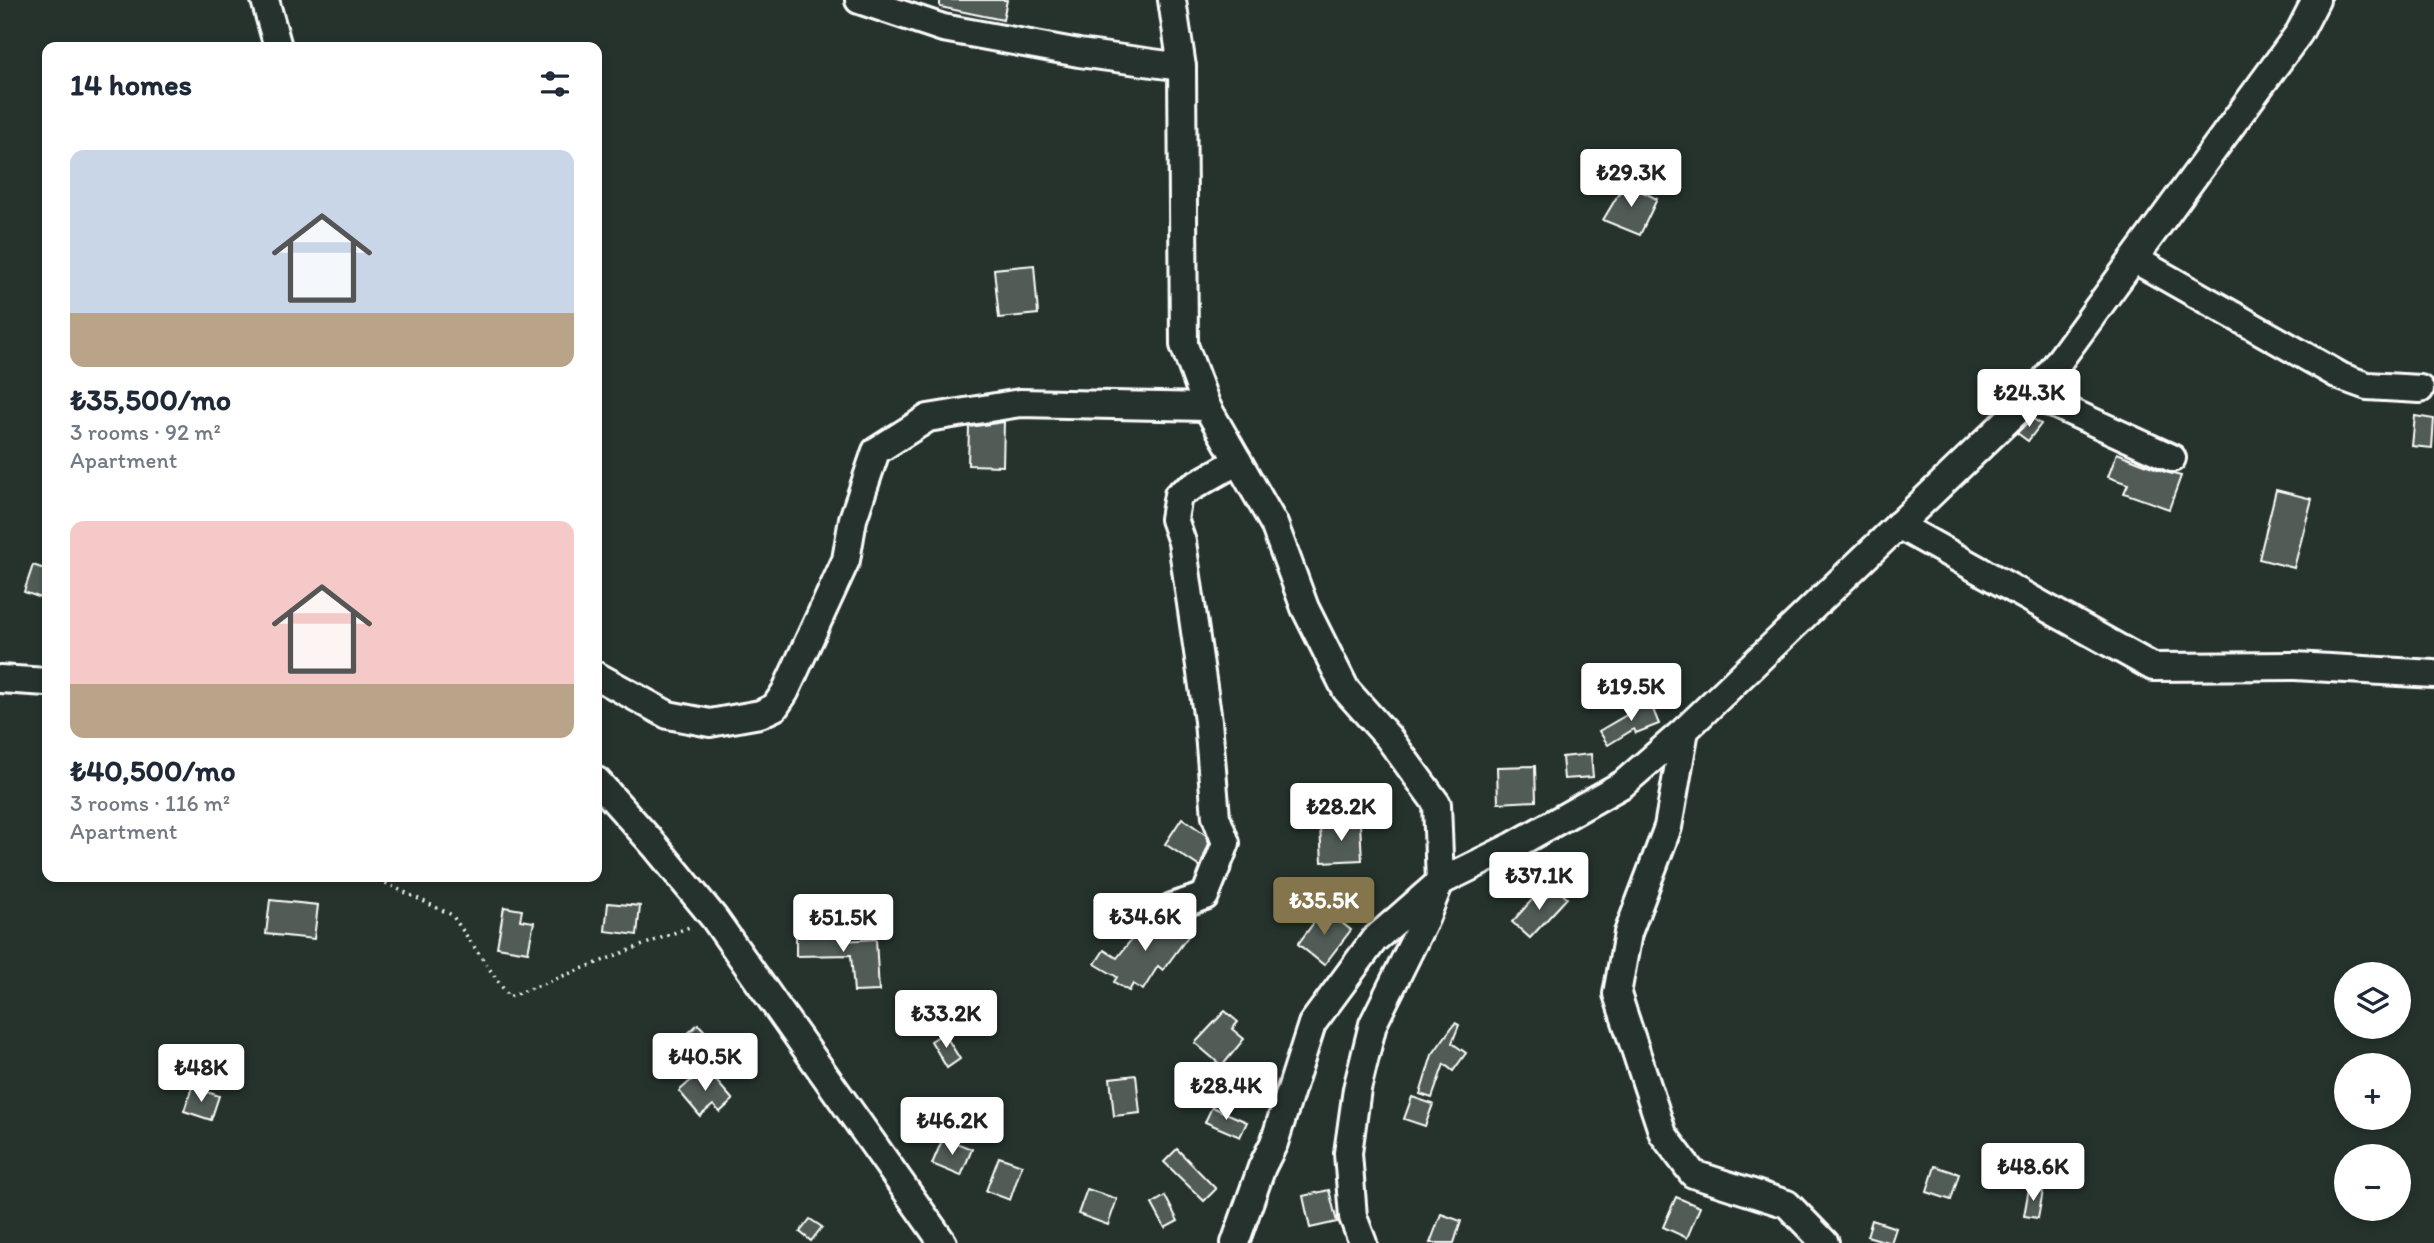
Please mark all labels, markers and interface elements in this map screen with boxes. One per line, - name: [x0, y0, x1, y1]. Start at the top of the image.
- icon: filters: [536, 65, 574, 103]
- text: 14 homes: [70, 66, 192, 103]
- pin: ₺29.3K: [1574, 150, 1688, 209]
- text: ₺29.3K: [1596, 158, 1666, 186]
- icon: home: [259, 195, 385, 321]
- pin: ₺24.3K: [1972, 370, 2086, 429]
- text: ₺24.3K: [1993, 378, 2065, 406]
- text: ₺35,500/mo: [70, 381, 231, 418]
- text: 3 rooms · 92 m²: [70, 418, 221, 446]
- text: Apartment: [70, 446, 177, 474]
- icon: home: [259, 566, 385, 692]
- pin: ₺19.5K: [1574, 664, 1688, 723]
- text: ₺19.5K: [1597, 672, 1665, 700]
- text: ₺40,500/mo: [70, 752, 236, 789]
- pin: ₺28.2K: [1284, 784, 1398, 843]
- text: 3 rooms · 116 m²: [70, 789, 230, 817]
- text: ₺28.2K: [1306, 792, 1376, 820]
- text: Apartment: [70, 817, 177, 845]
- pin: ₺37.1K: [1482, 852, 1596, 912]
- text: ₺37.1K: [1505, 861, 1573, 889]
- pin: ₺35.5K: [1267, 878, 1381, 937]
- text: ₺35.5K: [1289, 886, 1359, 914]
- pin: ₺51.5K: [786, 894, 900, 954]
- pin: ₺34.6K: [1088, 894, 1202, 953]
- text: ₺34.6K: [1109, 902, 1181, 930]
- text: ₺51.5K: [809, 903, 877, 931]
- map controls: [2334, 962, 2411, 1221]
- button: layers: [2334, 962, 2411, 1039]
- pin: ₺33.2K: [889, 990, 1003, 1050]
- text: ₺33.2K: [911, 999, 981, 1027]
- pin: ₺40.5K: [648, 1034, 762, 1093]
- text: ₺40.5K: [669, 1042, 741, 1070]
- pin: ₺48K: [160, 1044, 242, 1104]
- text: ₺48K: [174, 1053, 228, 1081]
- button: +: [2334, 1053, 2411, 1130]
- pin: ₺28.4K: [1169, 1062, 1283, 1122]
- text: ₺28.4K: [1190, 1071, 1262, 1099]
- pin: ₺46.2K: [895, 1098, 1009, 1157]
- text: ₺46.2K: [917, 1106, 987, 1134]
- pin: ₺48.6K: [1976, 1144, 2090, 1203]
- button: −: [2334, 1144, 2411, 1221]
- text: ₺48.6K: [1997, 1152, 2069, 1180]

